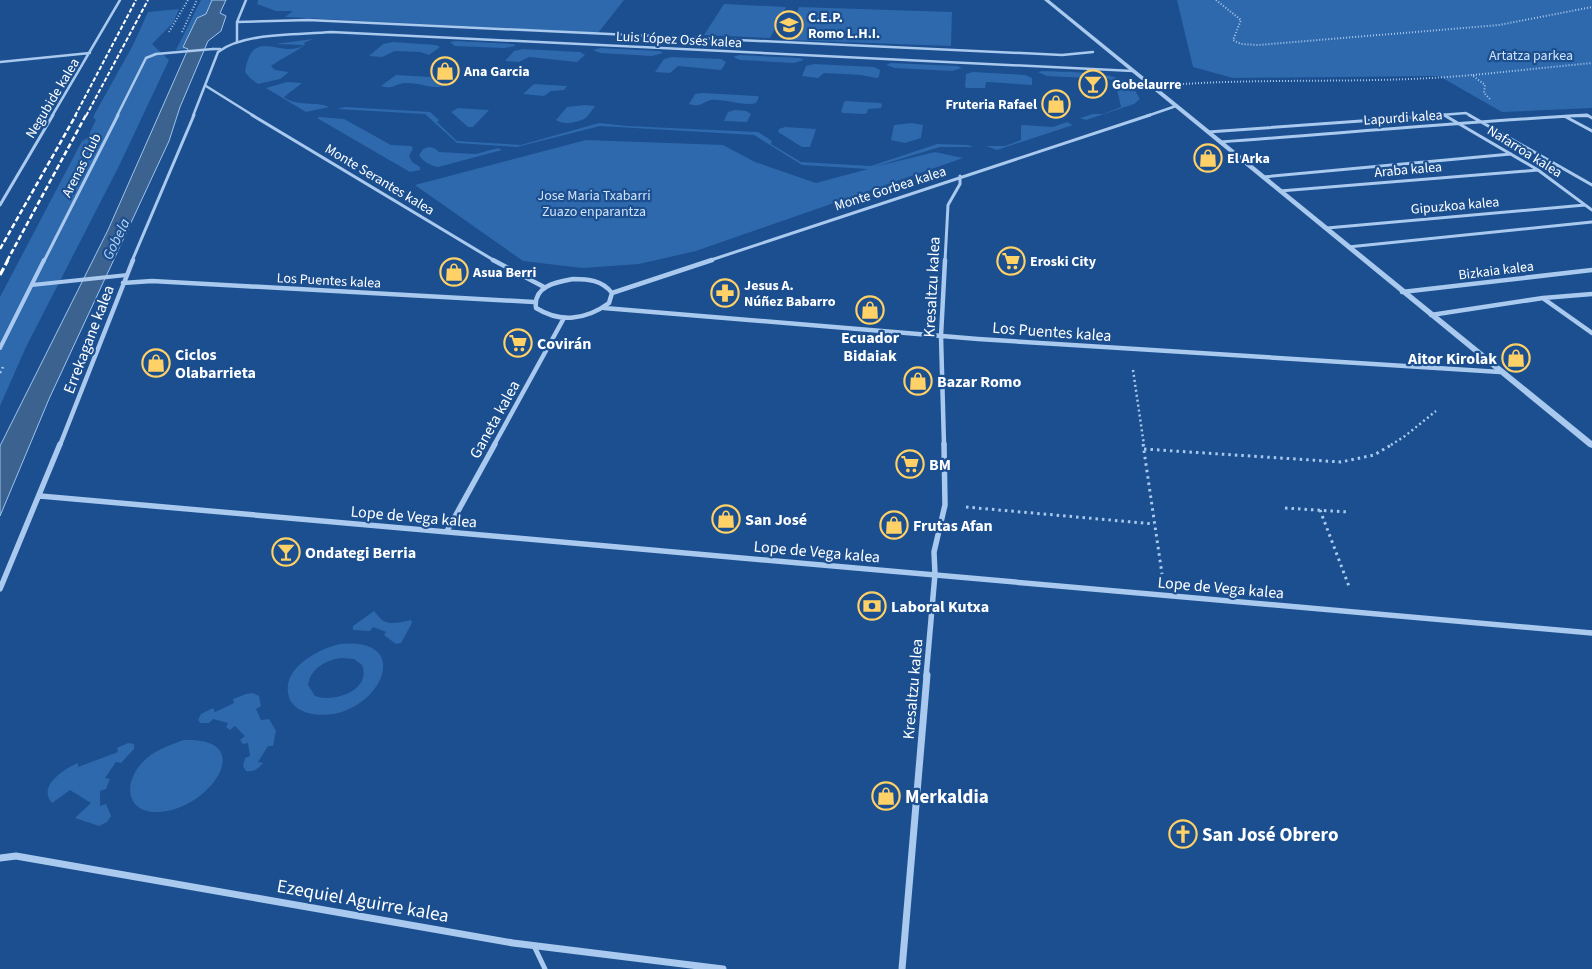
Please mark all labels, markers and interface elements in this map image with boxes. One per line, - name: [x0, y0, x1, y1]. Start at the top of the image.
- place label: C.E.P. Romo L.H.I.: [808, 8, 880, 44]
- school or university icon: C.E.P. Romo L.H.I.: [774, 10, 804, 40]
- street label: Luis López Osés kalea: [615, 27, 742, 53]
- park label: Artatza parkea: [1489, 46, 1573, 66]
- street label: Negubide kalea: [21, 55, 85, 142]
- shop icon: Ana Garcia: [430, 56, 460, 86]
- place label: Ana Garcia: [463, 62, 530, 82]
- bar icon: Gobelaurre: [1078, 69, 1108, 99]
- place label: Gobelaurre: [1112, 75, 1182, 95]
- shop icon: Fruteria Rafael: [1041, 89, 1071, 119]
- place label: Fruteria Rafael: [945, 95, 1037, 115]
- street label: Lapurdi kalea: [1363, 105, 1443, 131]
- street label: Nafarroa kalea: [1483, 121, 1566, 183]
- street label: Arenas Club: [57, 130, 107, 201]
- street label: Monte Serantes kalea: [321, 139, 438, 221]
- shop icon: El Arka: [1193, 143, 1223, 173]
- place label: El Arka: [1227, 149, 1270, 169]
- street label: Araba kalea: [1373, 157, 1443, 183]
- street label: Monte Gorbea kalea: [832, 161, 949, 216]
- park label: Jose Maria Txabarri Zuazo enparantza: [537, 186, 651, 222]
- street label: Gipuzkoa kalea: [1410, 192, 1500, 220]
- water label: Gobela: [97, 215, 135, 263]
- street label: Kresaltzu kalea: [918, 236, 946, 338]
- supermarket icon: Eroski City: [996, 246, 1026, 276]
- place label: Eroski City: [1030, 252, 1097, 272]
- street label: Bizkaia kalea: [1457, 256, 1535, 286]
- shop icon: Asua Berri: [439, 257, 469, 287]
- place label: Asua Berri: [472, 263, 536, 283]
- street label: Los Puentes kalea: [276, 268, 382, 294]
- place label: Jesus A. Núñez Babarro: [744, 276, 836, 312]
- pharmacy icon: Jesus A. Núñez Babarro: [710, 278, 740, 308]
- street label: Errekagane kalea: [58, 282, 120, 397]
- shop icon: Ecuador Bidaiak: [855, 295, 885, 325]
- street label: Los Puentes kalea: [992, 317, 1112, 347]
- place label: Ecuador Bidaiak: [841, 327, 900, 367]
- supermarket icon: Covirán: [503, 328, 533, 358]
- place label: Covirán: [537, 333, 591, 355]
- shop icon: Aitor Kirolak: [1501, 343, 1531, 373]
- place label: Ciclos Olabarrieta: [175, 344, 256, 384]
- shop icon: Ciclos Olabarrieta: [141, 348, 171, 378]
- place label: Aitor Kirolak: [1407, 348, 1497, 370]
- shop icon: Bazar Romo: [903, 366, 933, 396]
- place label: Bazar Romo: [937, 371, 1021, 393]
- street label: Ganeta kalea: [464, 376, 525, 463]
- supermarket icon: BM: [895, 449, 925, 479]
- place label: BM: [929, 454, 951, 476]
- street label: Lope de Vega kalea: [350, 501, 478, 533]
- shop icon: San José: [711, 504, 741, 534]
- place label: San José: [745, 509, 807, 531]
- shop icon: Frutas Afan: [879, 510, 909, 540]
- place label: Frutas Afan: [913, 515, 993, 537]
- street label: Lope de Vega kalea: [753, 536, 881, 568]
- bar icon: Ondategi Berria: [271, 537, 301, 567]
- place label: Ondategi Berria: [305, 542, 416, 564]
- street label: Lope de Vega kalea: [1157, 572, 1285, 604]
- bank icon: Laboral Kutxa: [857, 591, 887, 621]
- place label: Laboral Kutxa: [891, 596, 989, 618]
- street label: Kresaltzu kalea: [898, 638, 928, 740]
- shop icon: Merkaldia: [871, 781, 901, 811]
- place label: Merkaldia: [905, 784, 989, 811]
- church icon: San José Obrero: [1168, 819, 1198, 849]
- place label: San José Obrero: [1202, 822, 1338, 849]
- street label: Ezequiel Aguirre kalea: [274, 873, 451, 930]

